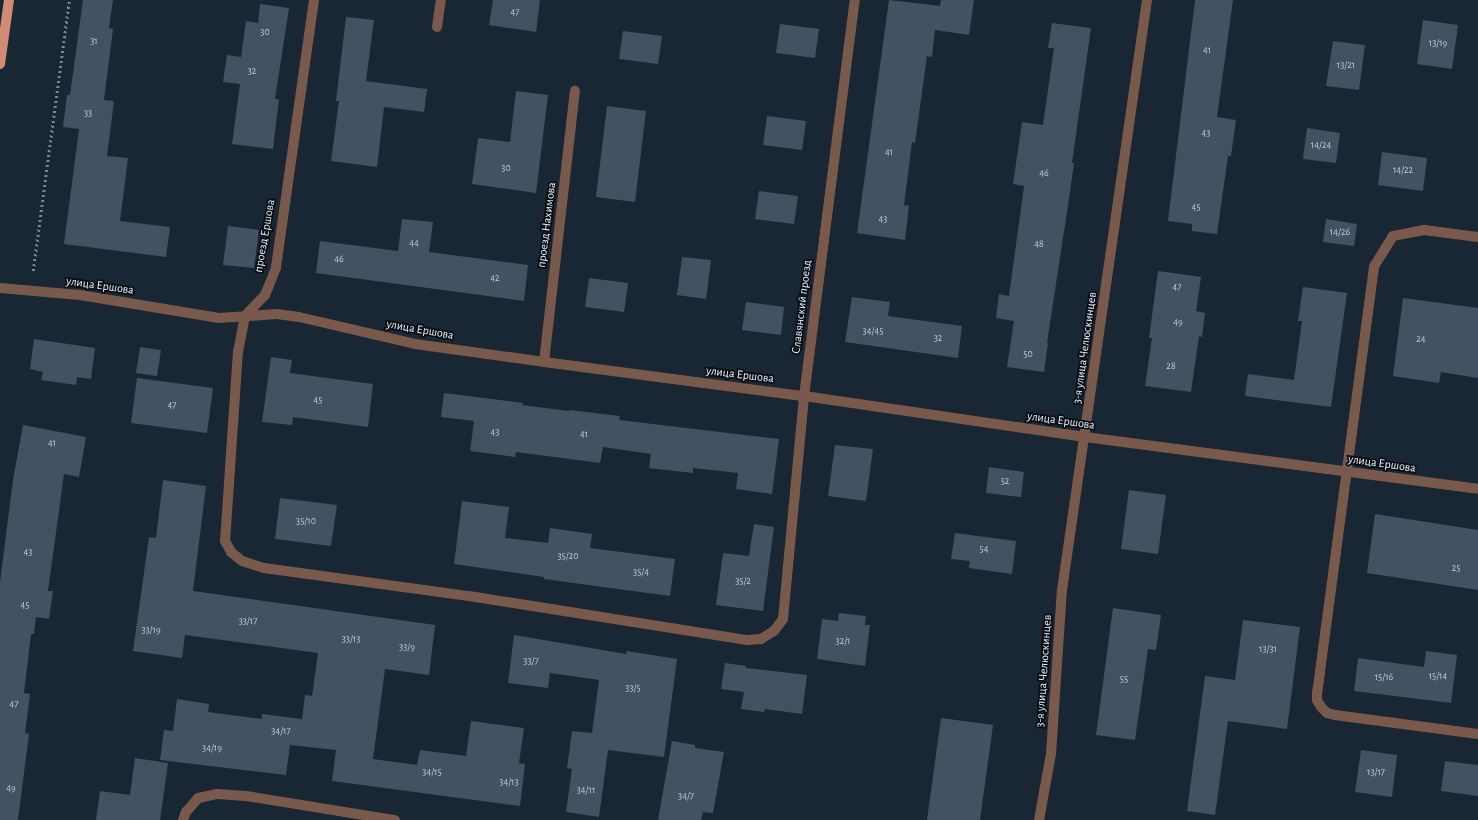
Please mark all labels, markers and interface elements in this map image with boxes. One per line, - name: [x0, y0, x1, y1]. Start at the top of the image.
- house number: 47: [511, 7, 519, 19]
- house number: 30: [260, 27, 270, 39]
- house number: 31: [90, 36, 98, 48]
- house number: 13/19: [1429, 38, 1447, 50]
- house number: 41: [1203, 45, 1211, 57]
- house number: 13/21: [1337, 60, 1355, 72]
- house number: 32: [248, 66, 256, 78]
- house number: 33: [84, 108, 92, 120]
- house number: 43: [1202, 128, 1210, 140]
- house number: 14/24: [1311, 140, 1331, 152]
- house number: 41: [885, 147, 893, 159]
- house number: 30: [501, 163, 511, 175]
- house number: 14/22: [1393, 165, 1413, 177]
- house number: 46: [1039, 168, 1049, 180]
- street label: проезд Нахимова: [535, 181, 559, 269]
- street label: проезд Ершова: [251, 198, 279, 274]
- house number: 45: [1192, 202, 1200, 214]
- house number: 43: [879, 214, 887, 226]
- house number: 14/26: [1330, 227, 1350, 239]
- house number: 44: [409, 238, 419, 250]
- house number: 48: [1034, 239, 1044, 251]
- house number: 46: [334, 254, 344, 266]
- street label: Славянский проезд: [789, 259, 815, 355]
- house number: 42: [490, 273, 500, 285]
- street label: улица Ершова: [65, 274, 135, 298]
- house number: 47: [1173, 282, 1181, 294]
- street label: 3-я улица Челюскинцев: [1070, 291, 1100, 405]
- street label: улица Ершова: [385, 317, 455, 343]
- house number: 49: [1173, 317, 1183, 329]
- house number: 34/45: [863, 326, 883, 338]
- house number: 32: [934, 333, 942, 345]
- house number: 24: [1416, 334, 1426, 346]
- house number: 50: [1023, 349, 1033, 361]
- house number: 28: [1166, 361, 1176, 373]
- street label: улица Ершова: [705, 364, 775, 386]
- house number: 45: [314, 395, 322, 407]
- house number: 47: [168, 400, 176, 412]
- street label: улица Ершова: [1026, 409, 1096, 433]
- house number: 43: [491, 427, 499, 439]
- house number: 41: [580, 429, 588, 441]
- house number: 41: [48, 438, 56, 450]
- street label: улица Ершова: [1347, 452, 1417, 476]
- house number: 52: [1001, 476, 1009, 488]
- house number: 35/10: [296, 516, 316, 528]
- house number: 54: [980, 544, 988, 556]
- house number: 43: [24, 547, 32, 559]
- house number: 35/20: [558, 551, 578, 563]
- house number: 25: [1452, 563, 1460, 575]
- house number: 35/4: [633, 567, 649, 579]
- house number: 35/2: [735, 576, 751, 588]
- house number: 45: [21, 600, 29, 612]
- street label: 3-я улица Челюскинцев: [1033, 614, 1055, 728]
- house number: 33/17: [239, 616, 257, 628]
- house number: 33/19: [141, 625, 161, 637]
- house number: 33/13: [342, 634, 360, 646]
- house number: 32/1: [836, 636, 850, 648]
- house number: 33/9: [399, 642, 415, 654]
- house number: 13/31: [1259, 644, 1277, 656]
- house number: 33/7: [523, 656, 539, 668]
- house number: 15/14: [1429, 671, 1447, 683]
- house number: 15/16: [1375, 672, 1393, 684]
- house number: 55: [1120, 674, 1128, 686]
- house number: 33/5: [625, 683, 641, 695]
- house number: 47: [10, 699, 18, 711]
- house number: 34/17: [271, 726, 291, 738]
- house number: 34/19: [202, 743, 222, 755]
- house number: 34/15: [422, 767, 442, 779]
- house number: 13/17: [1367, 767, 1385, 779]
- house number: 34/13: [499, 777, 519, 789]
- house number: 49: [6, 783, 16, 795]
- house number: 34/11: [577, 785, 595, 797]
- house number: 34/7: [678, 791, 694, 803]

